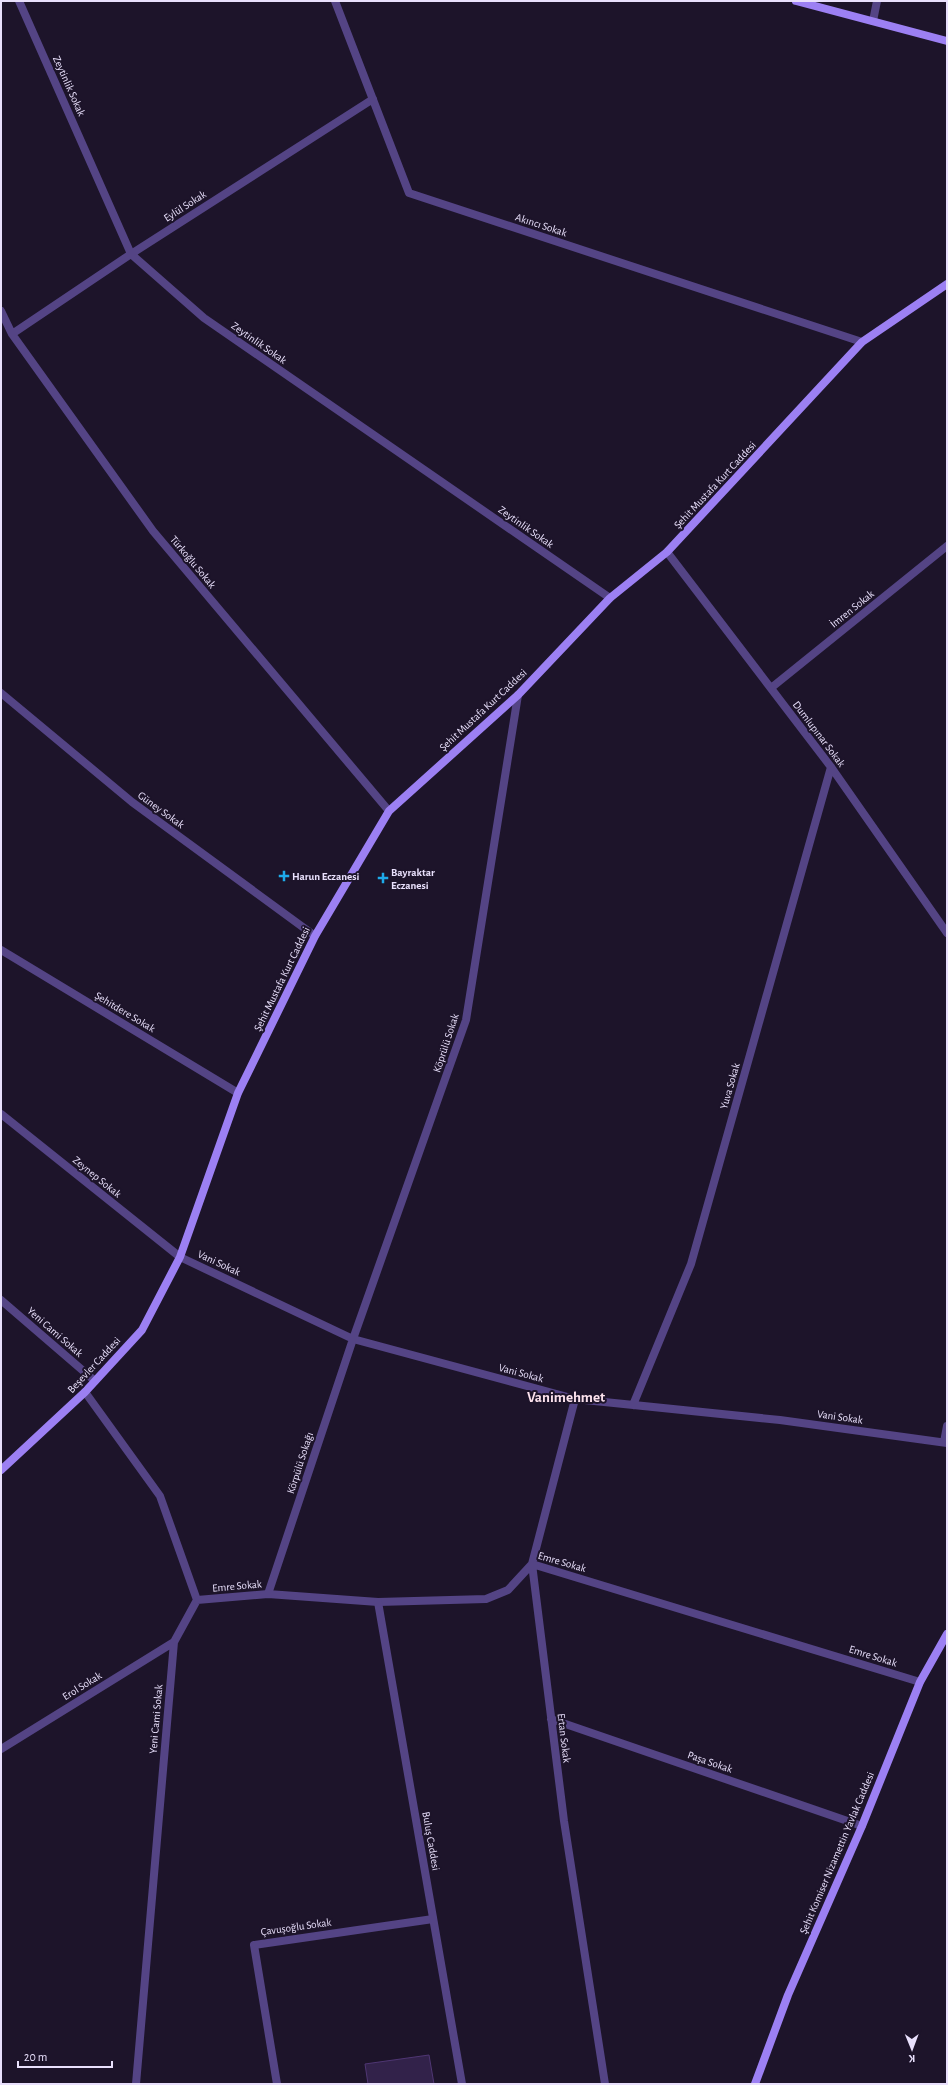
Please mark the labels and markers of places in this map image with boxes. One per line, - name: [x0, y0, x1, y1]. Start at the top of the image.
- place label: Bayraktar Eczanesi: [391, 867, 435, 891]
- marker: Harun Eczanesi: [279, 871, 289, 881]
- place label: Harun Eczanesi: [292, 871, 359, 882]
- marker: Bayraktar Eczanesi: [378, 873, 388, 883]

